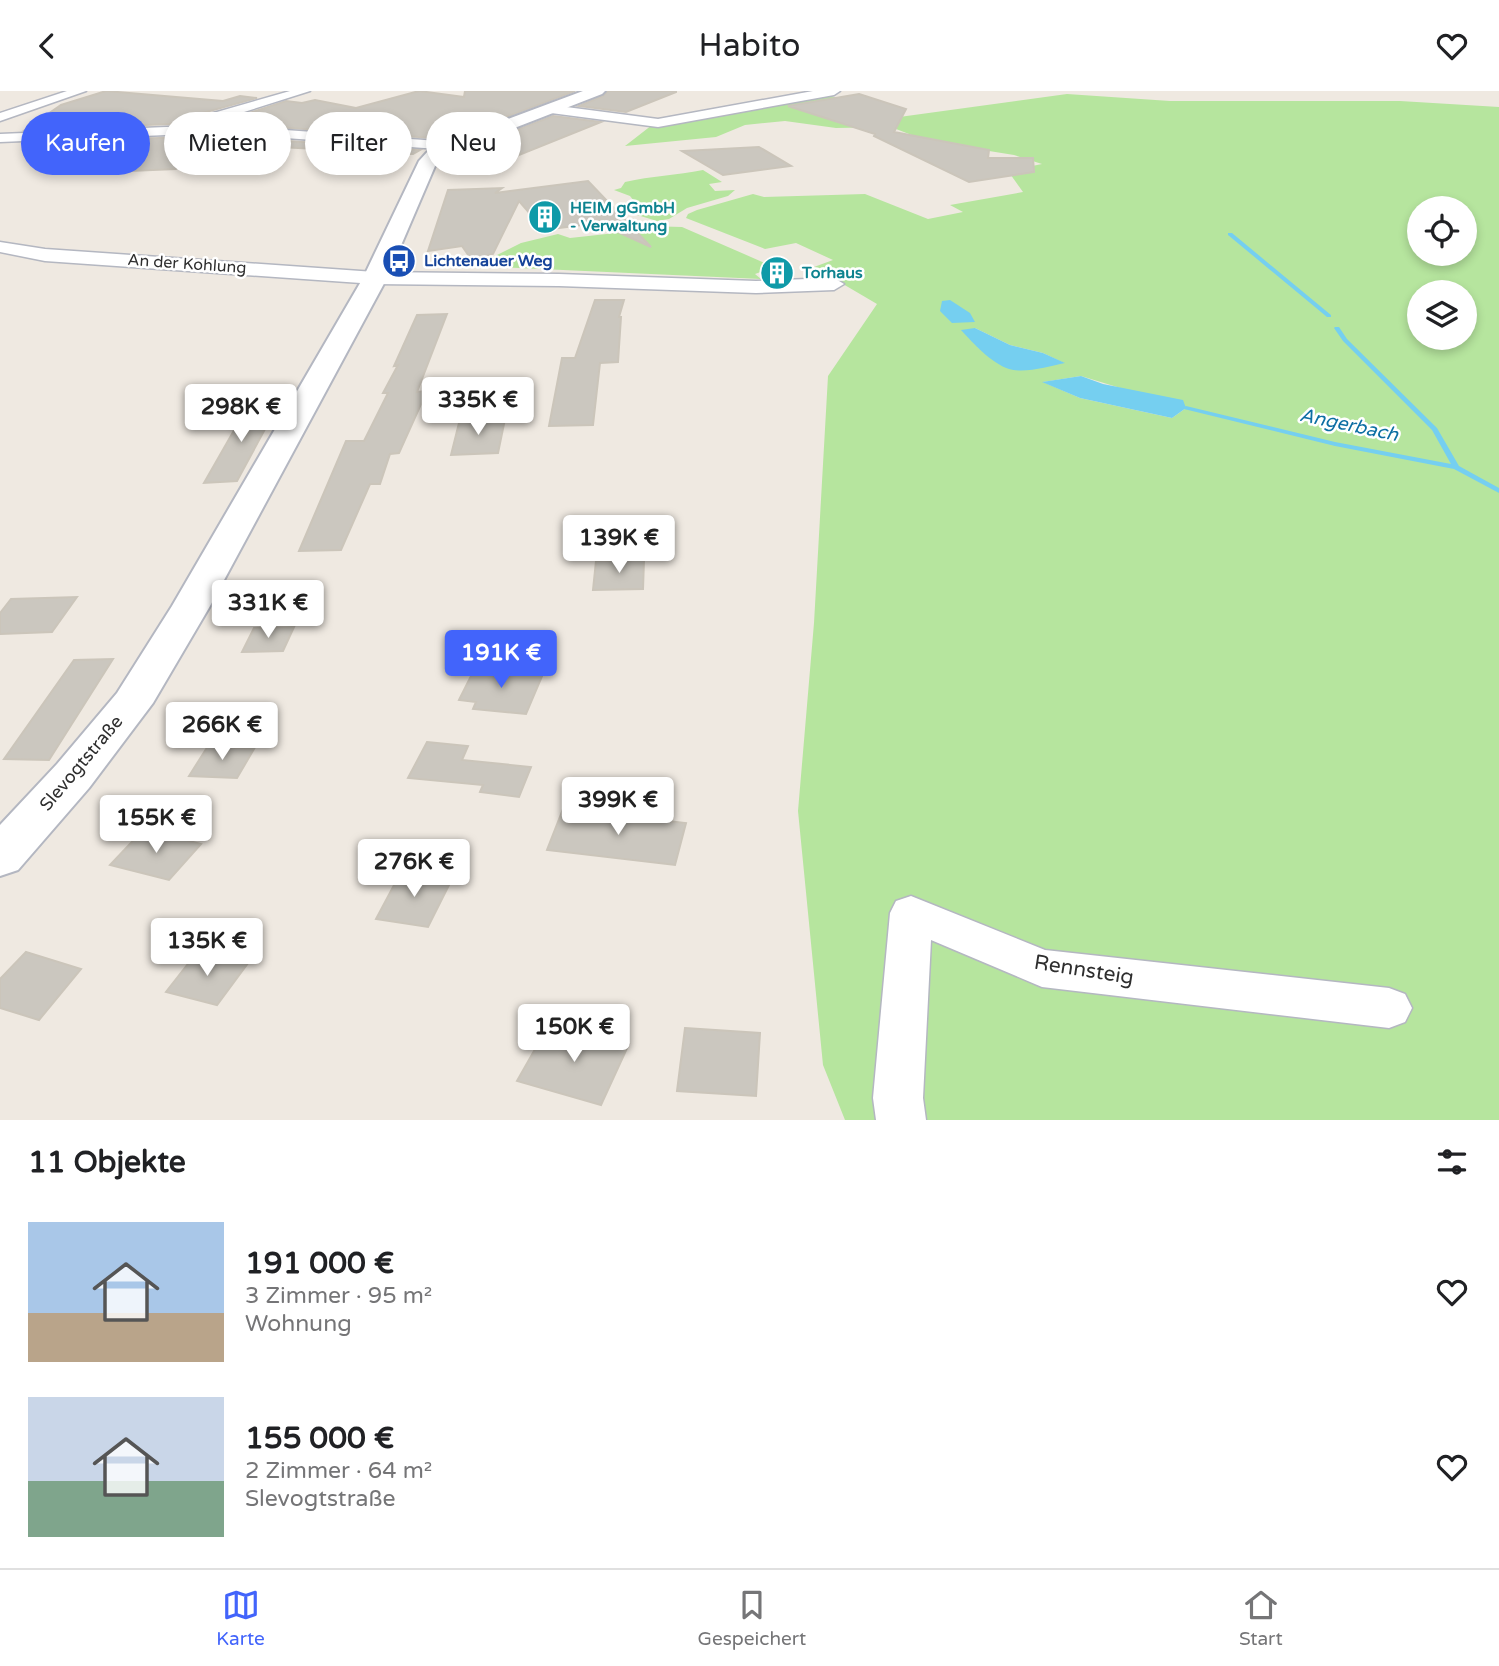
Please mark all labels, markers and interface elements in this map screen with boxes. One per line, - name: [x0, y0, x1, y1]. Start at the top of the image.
- icon: back: [28, 27, 66, 65]
- text: Habito: [699, 27, 800, 65]
- icon: heart: [1433, 27, 1471, 65]
- chip: Kaufen: [21, 112, 150, 175]
- chip: Mieten: [164, 112, 291, 175]
- chip: Filter: [305, 112, 412, 175]
- chip: Neu: [426, 112, 521, 175]
- map controls: [1407, 196, 1477, 350]
- button: locate: [1407, 196, 1477, 266]
- building icon: HEIM gGmbH - Verwaltung: [526, 198, 564, 236]
- place label: HEIM gGmbH - Verwaltung: [570, 198, 675, 236]
- bus stop icon: Lichtenauer Weg: [380, 242, 418, 280]
- street label: An der Kohlung: [127, 250, 247, 278]
- place label: Lichtenauer Weg: [424, 251, 553, 271]
- building icon: Torhaus: [758, 254, 796, 292]
- place label: Torhaus: [801, 263, 863, 283]
- button: layers: [1407, 280, 1477, 350]
- pin: 335K €: [421, 377, 535, 437]
- pin: 298K €: [184, 385, 298, 444]
- text: 335K €: [438, 386, 518, 414]
- text: 298K €: [201, 393, 281, 421]
- water label: Angerbach: [1298, 404, 1401, 446]
- pin: 139K €: [562, 515, 676, 575]
- text: 139K €: [579, 524, 659, 552]
- pin: 331K €: [211, 581, 325, 640]
- text: 331K €: [228, 589, 308, 617]
- pin: 191K €: [444, 631, 558, 690]
- text: 191K €: [461, 639, 541, 667]
- pin: 266K €: [165, 703, 279, 762]
- street label: Slevogtstraße: [35, 711, 127, 815]
- text: 266K €: [182, 711, 262, 739]
- pin: 399K €: [561, 777, 675, 837]
- text: 399K €: [578, 786, 658, 814]
- pin: 155K €: [99, 795, 213, 855]
- text: 155K €: [116, 804, 196, 832]
- pin: 276K €: [357, 839, 471, 899]
- text: 276K €: [374, 848, 454, 876]
- pin: 135K €: [150, 919, 264, 978]
- text: 135K €: [167, 927, 247, 955]
- street label: Rennsteig: [1032, 950, 1136, 990]
- pin: 150K €: [517, 1005, 631, 1064]
- text: 150K €: [534, 1013, 614, 1041]
- icon: filters: [1433, 1143, 1471, 1181]
- text: 11 Objekte: [28, 1144, 186, 1181]
- text: 191 000 €: [245, 1245, 394, 1282]
- icon: home: [84, 1250, 168, 1334]
- icon: heart: [1433, 1273, 1471, 1311]
- text: 3 Zimmer · 95 m²: [245, 1282, 432, 1310]
- text: Wohnung: [245, 1310, 352, 1338]
- text: 155 000 €: [245, 1420, 394, 1457]
- icon: home: [84, 1425, 168, 1509]
- icon: heart: [1433, 1448, 1471, 1486]
- text: 2 Zimmer · 64 m²: [245, 1457, 432, 1485]
- text: Slevogtstraße: [245, 1485, 395, 1513]
- tab: Karte: [216, 1586, 265, 1650]
- tab: Gespeichert: [698, 1586, 806, 1650]
- tab: Start: [1239, 1586, 1283, 1650]

